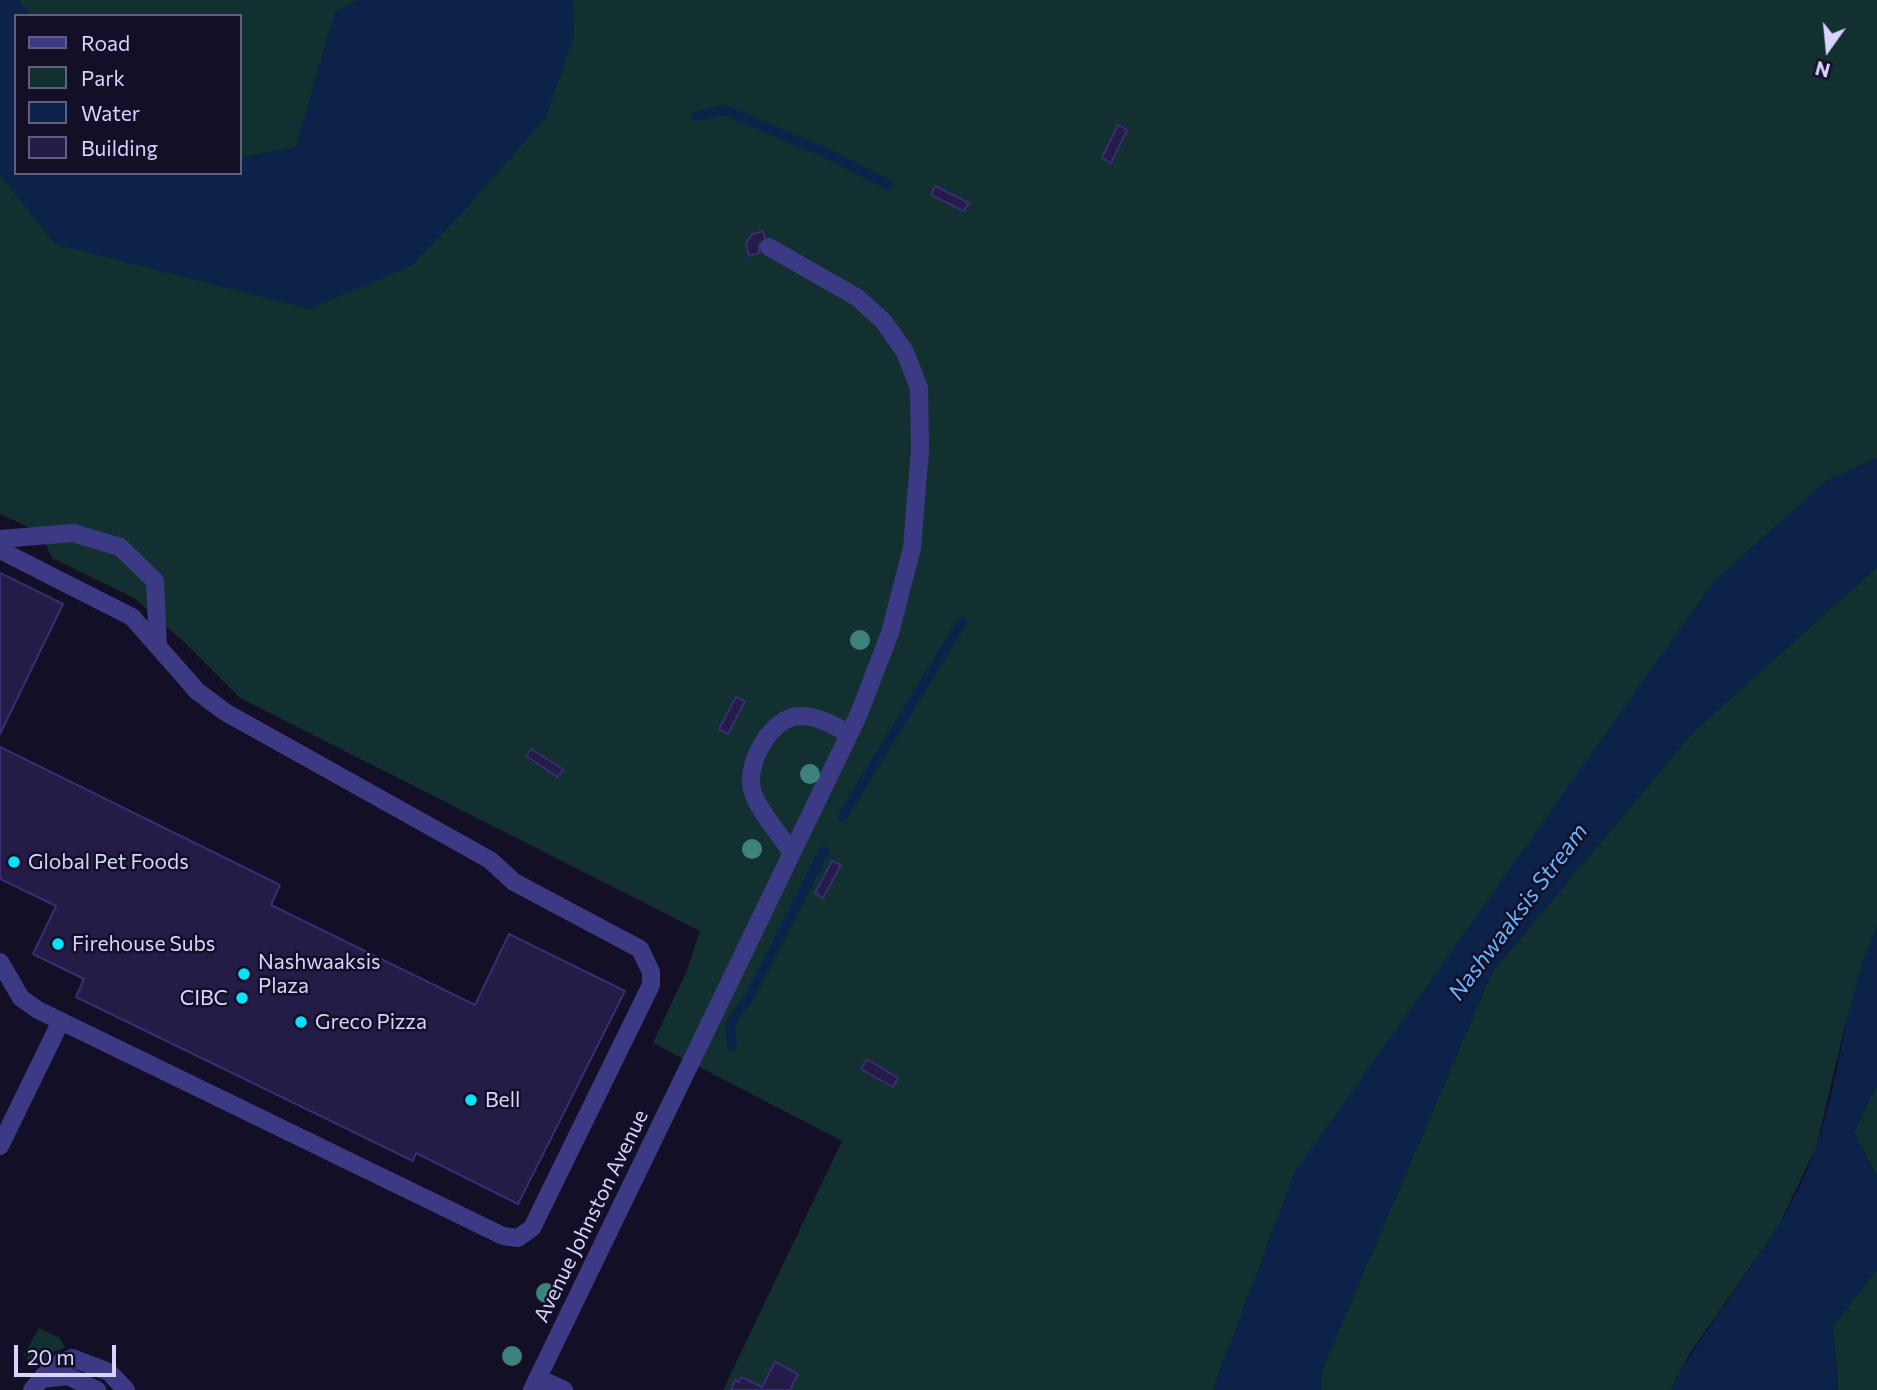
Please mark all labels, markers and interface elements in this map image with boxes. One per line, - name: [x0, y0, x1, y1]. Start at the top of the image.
- legend: [14, 14, 242, 175]
- north arrow: [1793, 14, 1863, 84]
- text: Road: [81, 30, 130, 55]
- text: N: [1813, 57, 1832, 83]
- text: Park: [81, 65, 125, 90]
- text: Water: [81, 100, 140, 125]
- text: Building: [81, 135, 158, 160]
- water label: Nashwaaksis Stream: [1443, 818, 1593, 1006]
- place label: Global Pet Foods: [28, 849, 189, 875]
- marker: Global Pet Foods: [6, 854, 22, 870]
- place label: Firehouse Subs: [72, 931, 215, 957]
- marker: Firehouse Subs: [50, 936, 66, 952]
- place label: Nashwaaksis Plaza: [258, 949, 381, 999]
- marker: Nashwaaksis Plaza: [236, 966, 252, 982]
- place label: CIBC: [180, 985, 228, 1011]
- marker: CIBC: [234, 990, 250, 1006]
- place label: Greco Pizza: [315, 1009, 427, 1035]
- marker: Greco Pizza: [293, 1014, 309, 1030]
- place label: Bell: [485, 1087, 520, 1113]
- marker: Bell: [463, 1092, 479, 1108]
- street label: Avenue Johnston Avenue: [529, 1106, 653, 1326]
- scale bar: [18, 1330, 119, 1374]
- text: 20 m: [27, 1344, 75, 1369]

